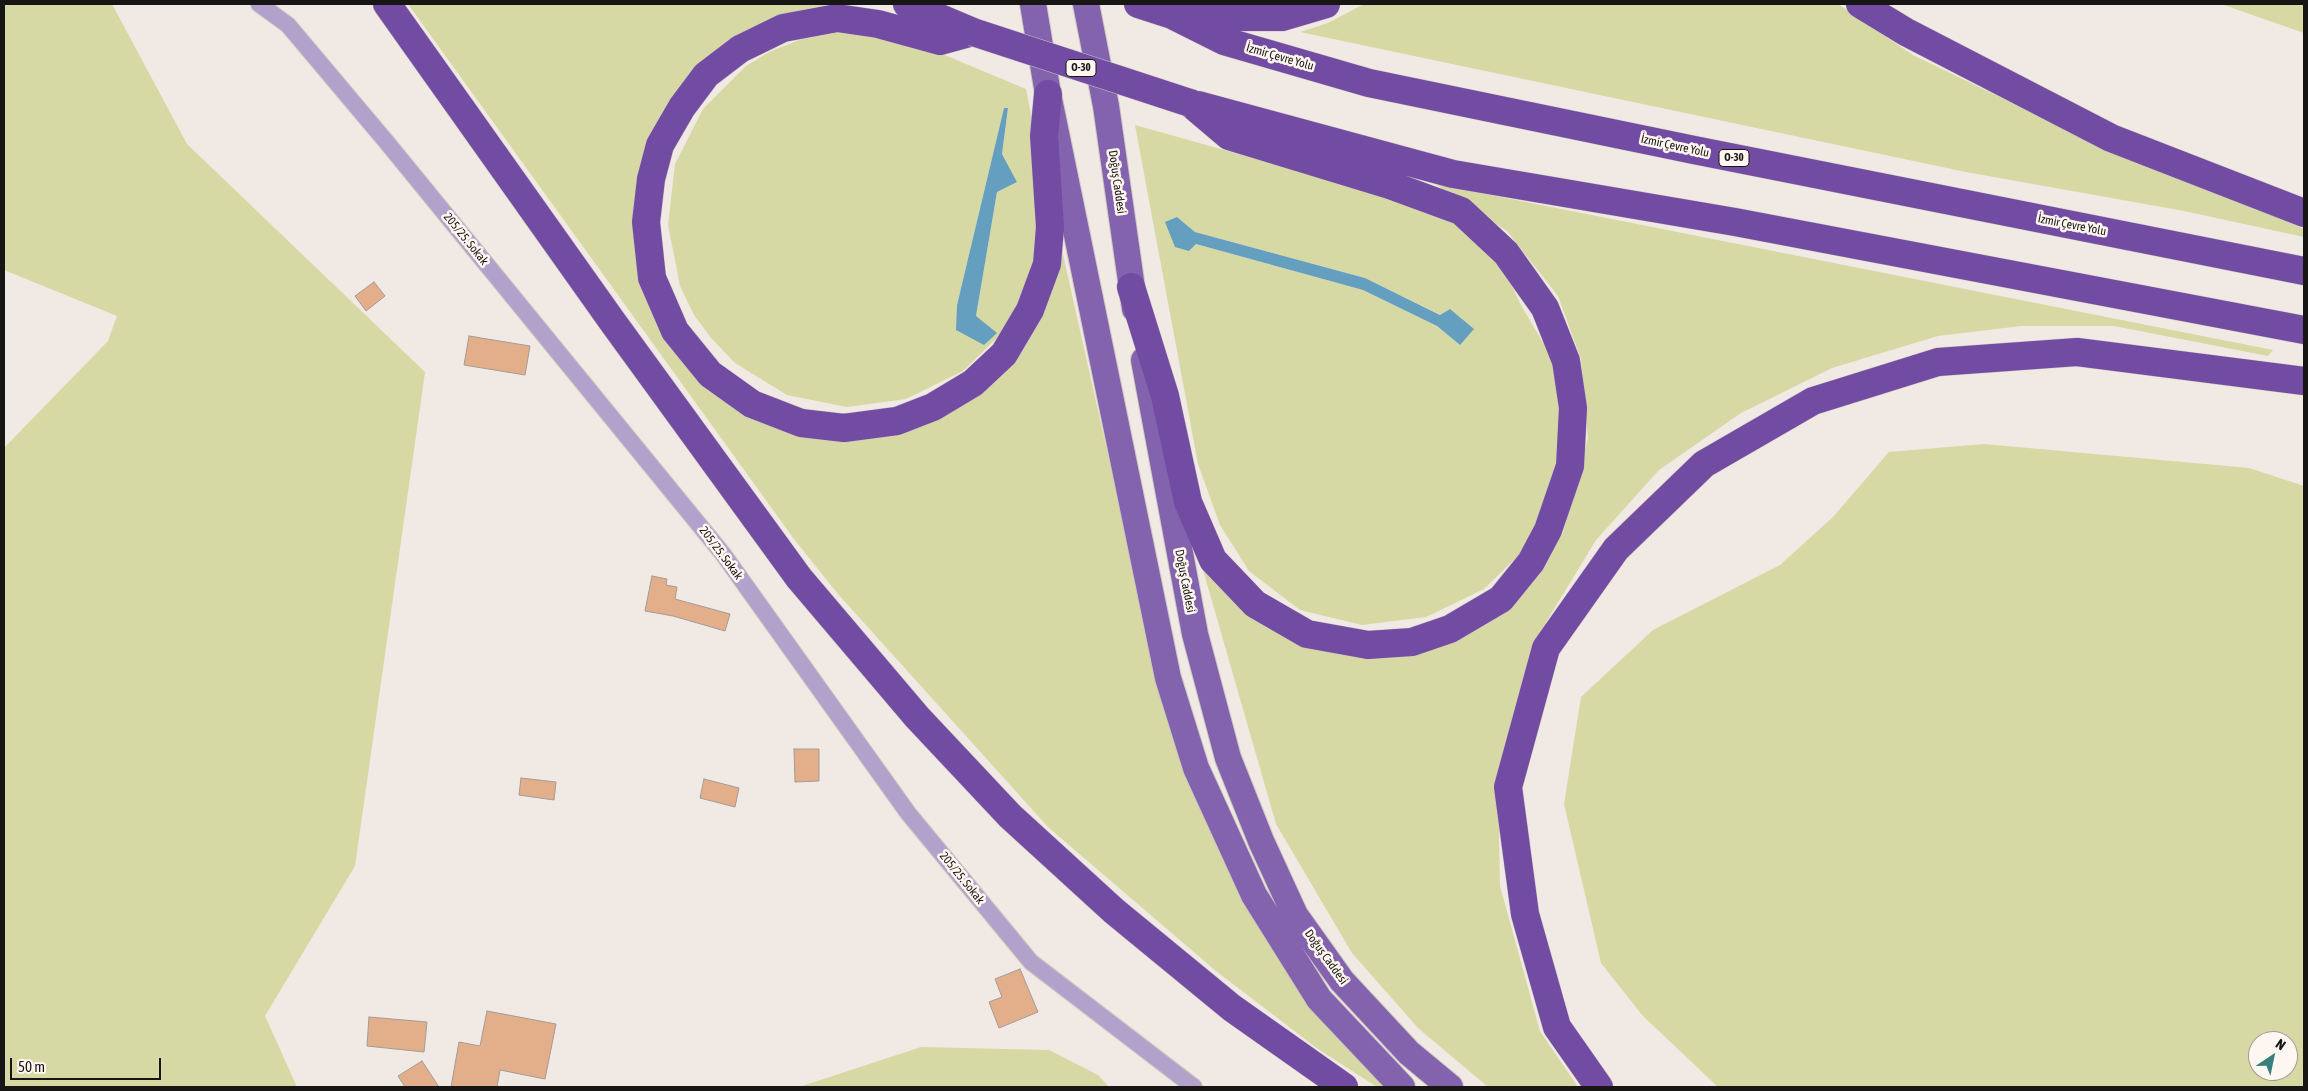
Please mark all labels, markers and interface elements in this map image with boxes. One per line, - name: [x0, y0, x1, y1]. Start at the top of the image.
- street label: İzmir Çevre Yolu: [1245, 40, 1315, 74]
- road number: O-30: [1066, 59, 1096, 76]
- street label: İzmir Çevre Yolu: [1640, 132, 1710, 160]
- street label: Doğuş Caddesi: [1105, 149, 1129, 215]
- road number: O-30: [1719, 150, 1749, 167]
- street label: 205/25. Sokak: [441, 210, 491, 268]
- street label: İzmir Çevre Yolu: [2037, 211, 2107, 239]
- street label: 205/25. Sokak: [696, 524, 746, 582]
- street label: Doğuş Caddesi: [1172, 548, 1198, 614]
- street label: 205/25. Sokak: [937, 849, 987, 907]
- street label: Doğuş Caddesi: [1301, 927, 1351, 987]
- north arrow: [2248, 1031, 2298, 1081]
- text: N: [2273, 1035, 2289, 1053]
- scale bar: [12, 1048, 164, 1080]
- text: 50 m: [18, 1058, 45, 1075]

